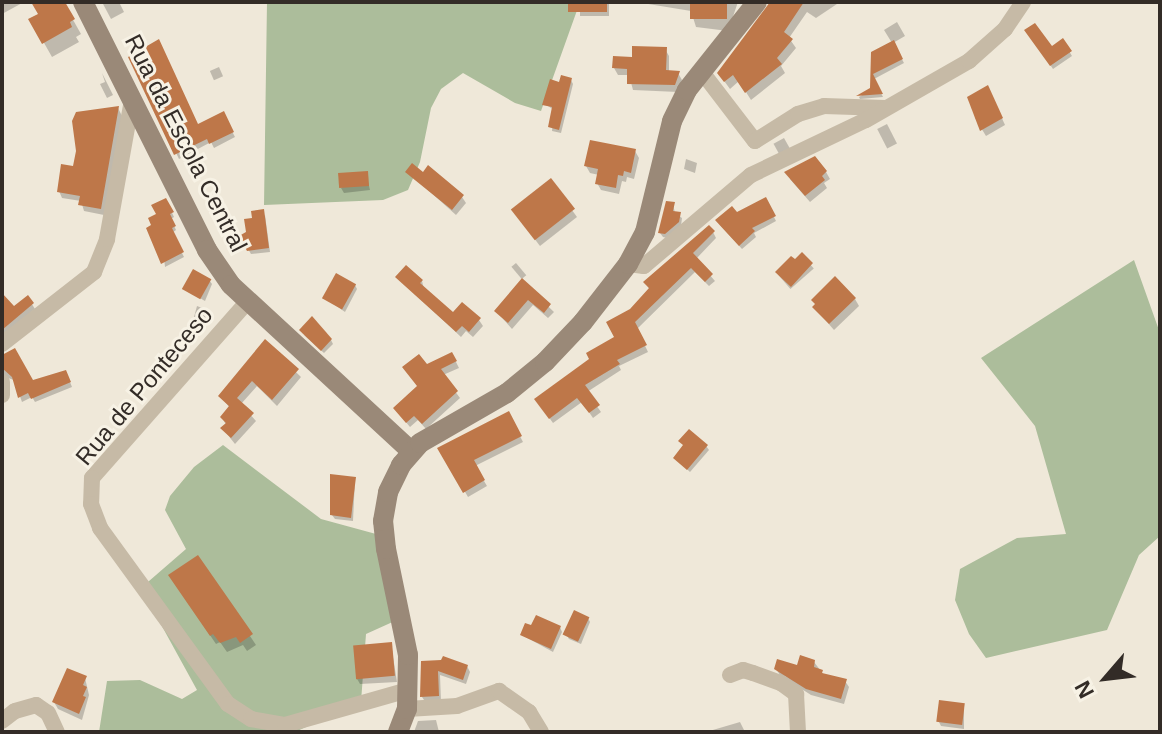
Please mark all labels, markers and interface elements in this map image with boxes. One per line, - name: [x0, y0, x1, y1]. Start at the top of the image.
- street label: Rua da Escola Central: [119, 29, 253, 257]
- street label: Rua de Ponteceso: [70, 301, 218, 471]
- north arrow: [1066, 638, 1146, 718]
- text: N: [1070, 677, 1099, 702]

